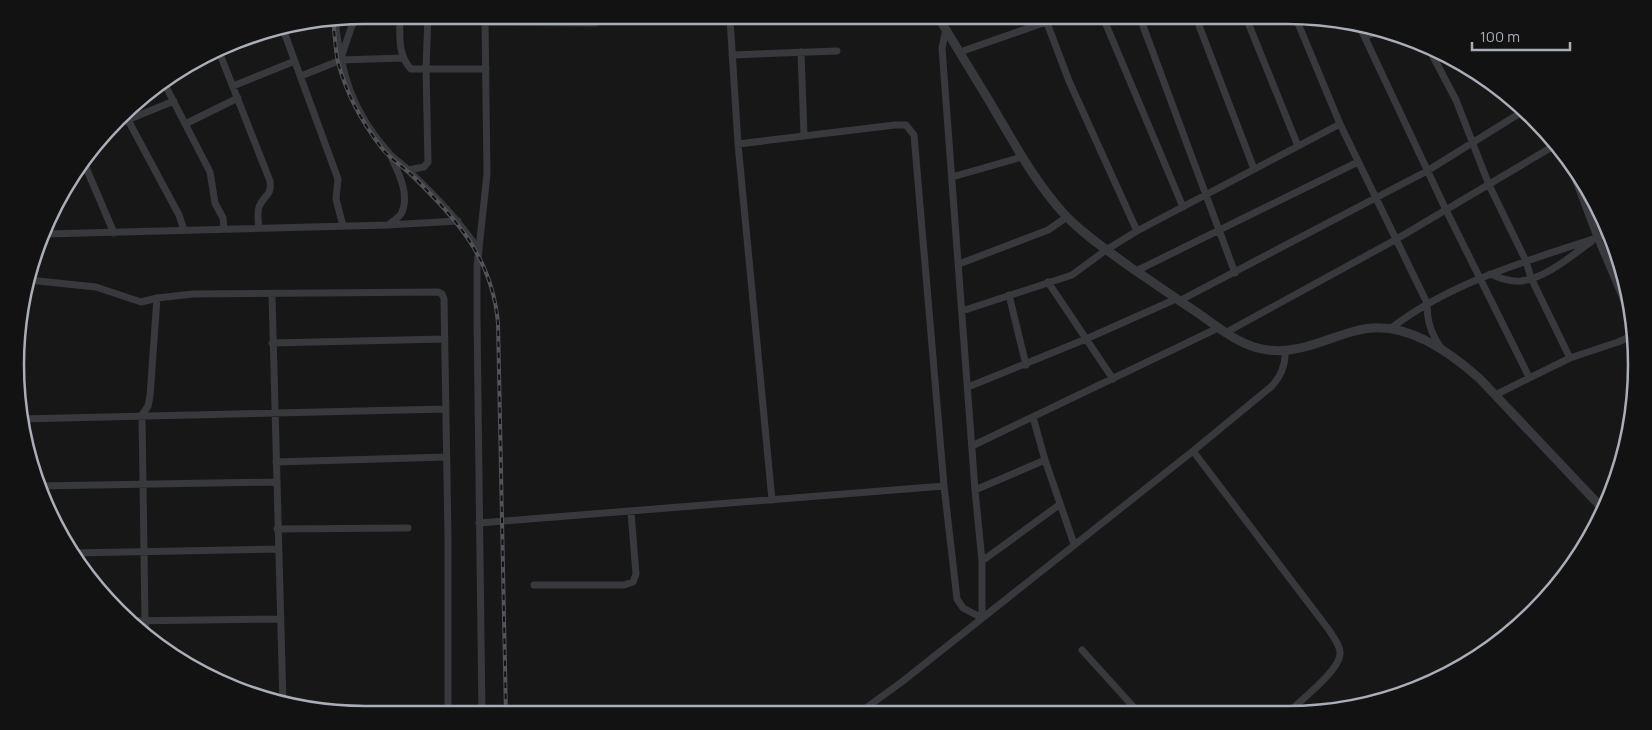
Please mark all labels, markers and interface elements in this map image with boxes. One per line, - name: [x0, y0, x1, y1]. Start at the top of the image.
- scale bar: [1472, 20, 1570, 52]
- text: 100 m: [1480, 26, 1520, 47]

